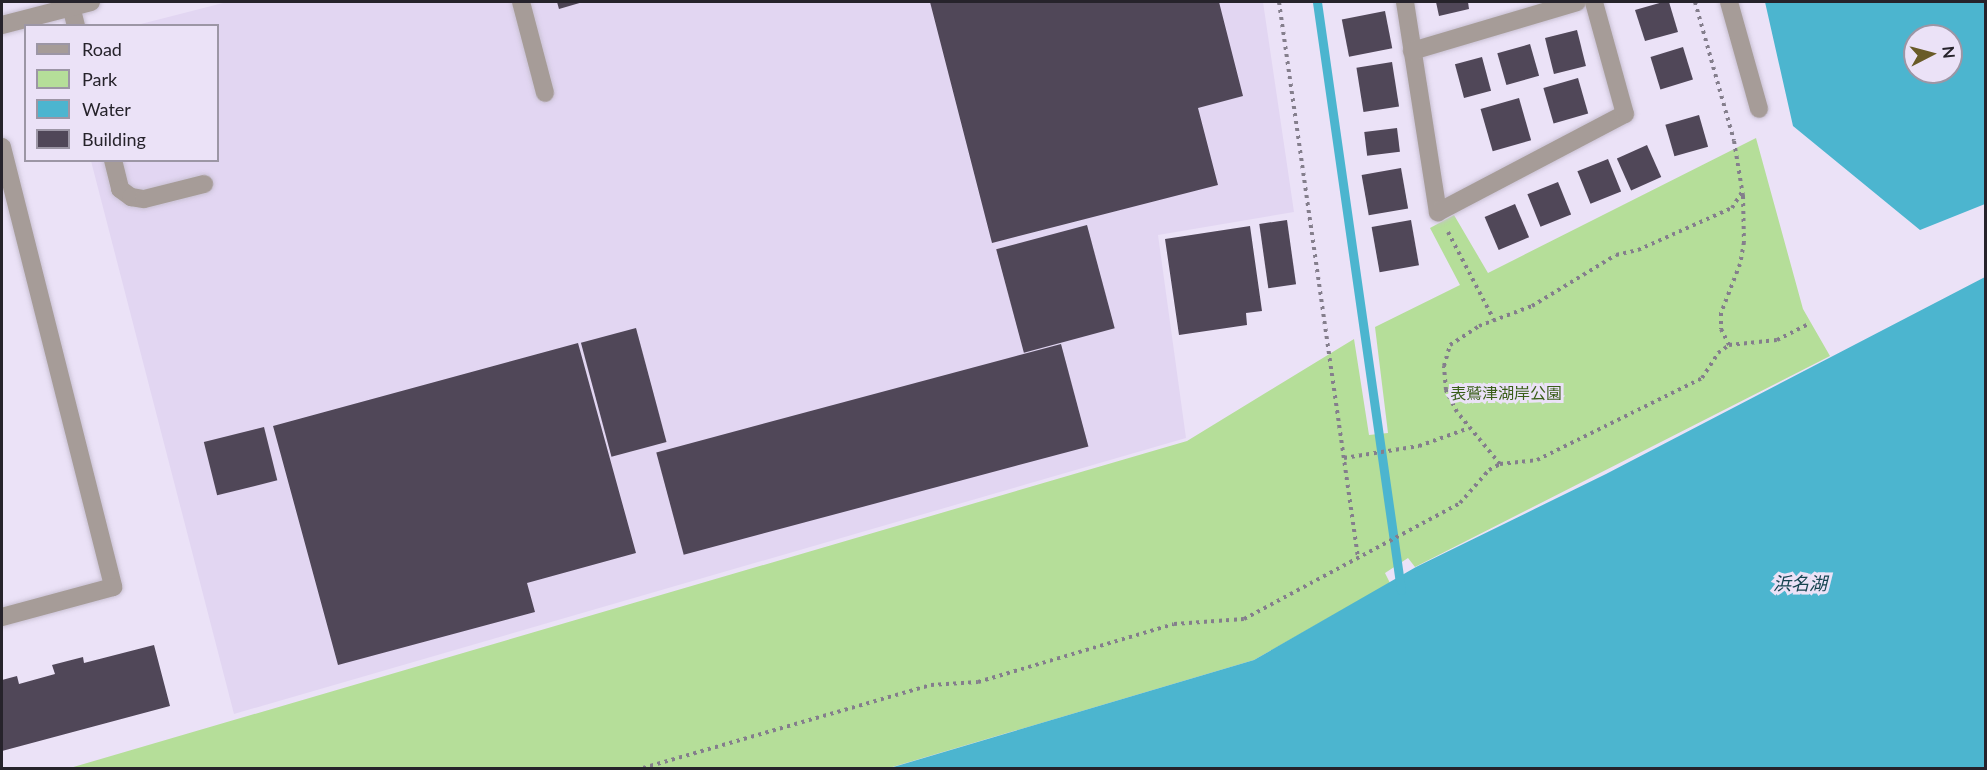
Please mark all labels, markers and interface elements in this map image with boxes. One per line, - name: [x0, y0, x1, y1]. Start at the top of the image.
- legend: [24, 24, 219, 162]
- north arrow: [1903, 24, 1963, 84]
- text: Road: [82, 38, 122, 60]
- text: N: [1939, 45, 1960, 59]
- text: Park: [82, 68, 117, 90]
- text: Water: [82, 98, 131, 120]
- text: Building: [82, 128, 146, 150]
- park label: 表鷲津湖岸公園: [1450, 383, 1562, 403]
- water label: 浜名湖: [1773, 572, 1827, 594]

